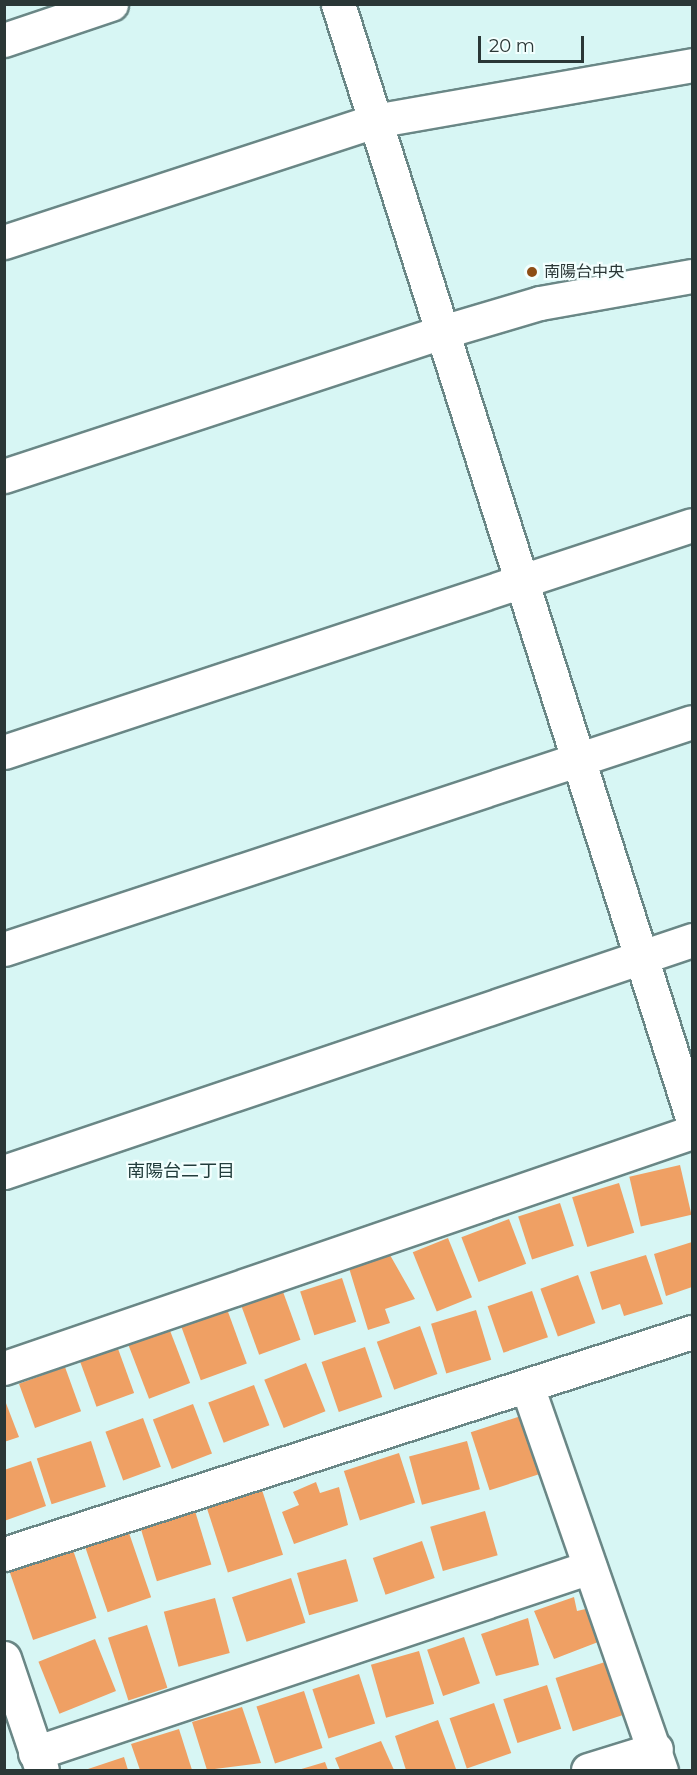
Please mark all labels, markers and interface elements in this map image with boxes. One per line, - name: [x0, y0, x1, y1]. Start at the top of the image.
- scale bar: [481, 24, 588, 62]
- text: 20 m: [489, 35, 535, 57]
- place label: 南陽台中央: [544, 262, 624, 282]
- marker: 南陽台中央: [525, 265, 539, 279]
- district label: 南陽台二丁目: [127, 1160, 235, 1182]

